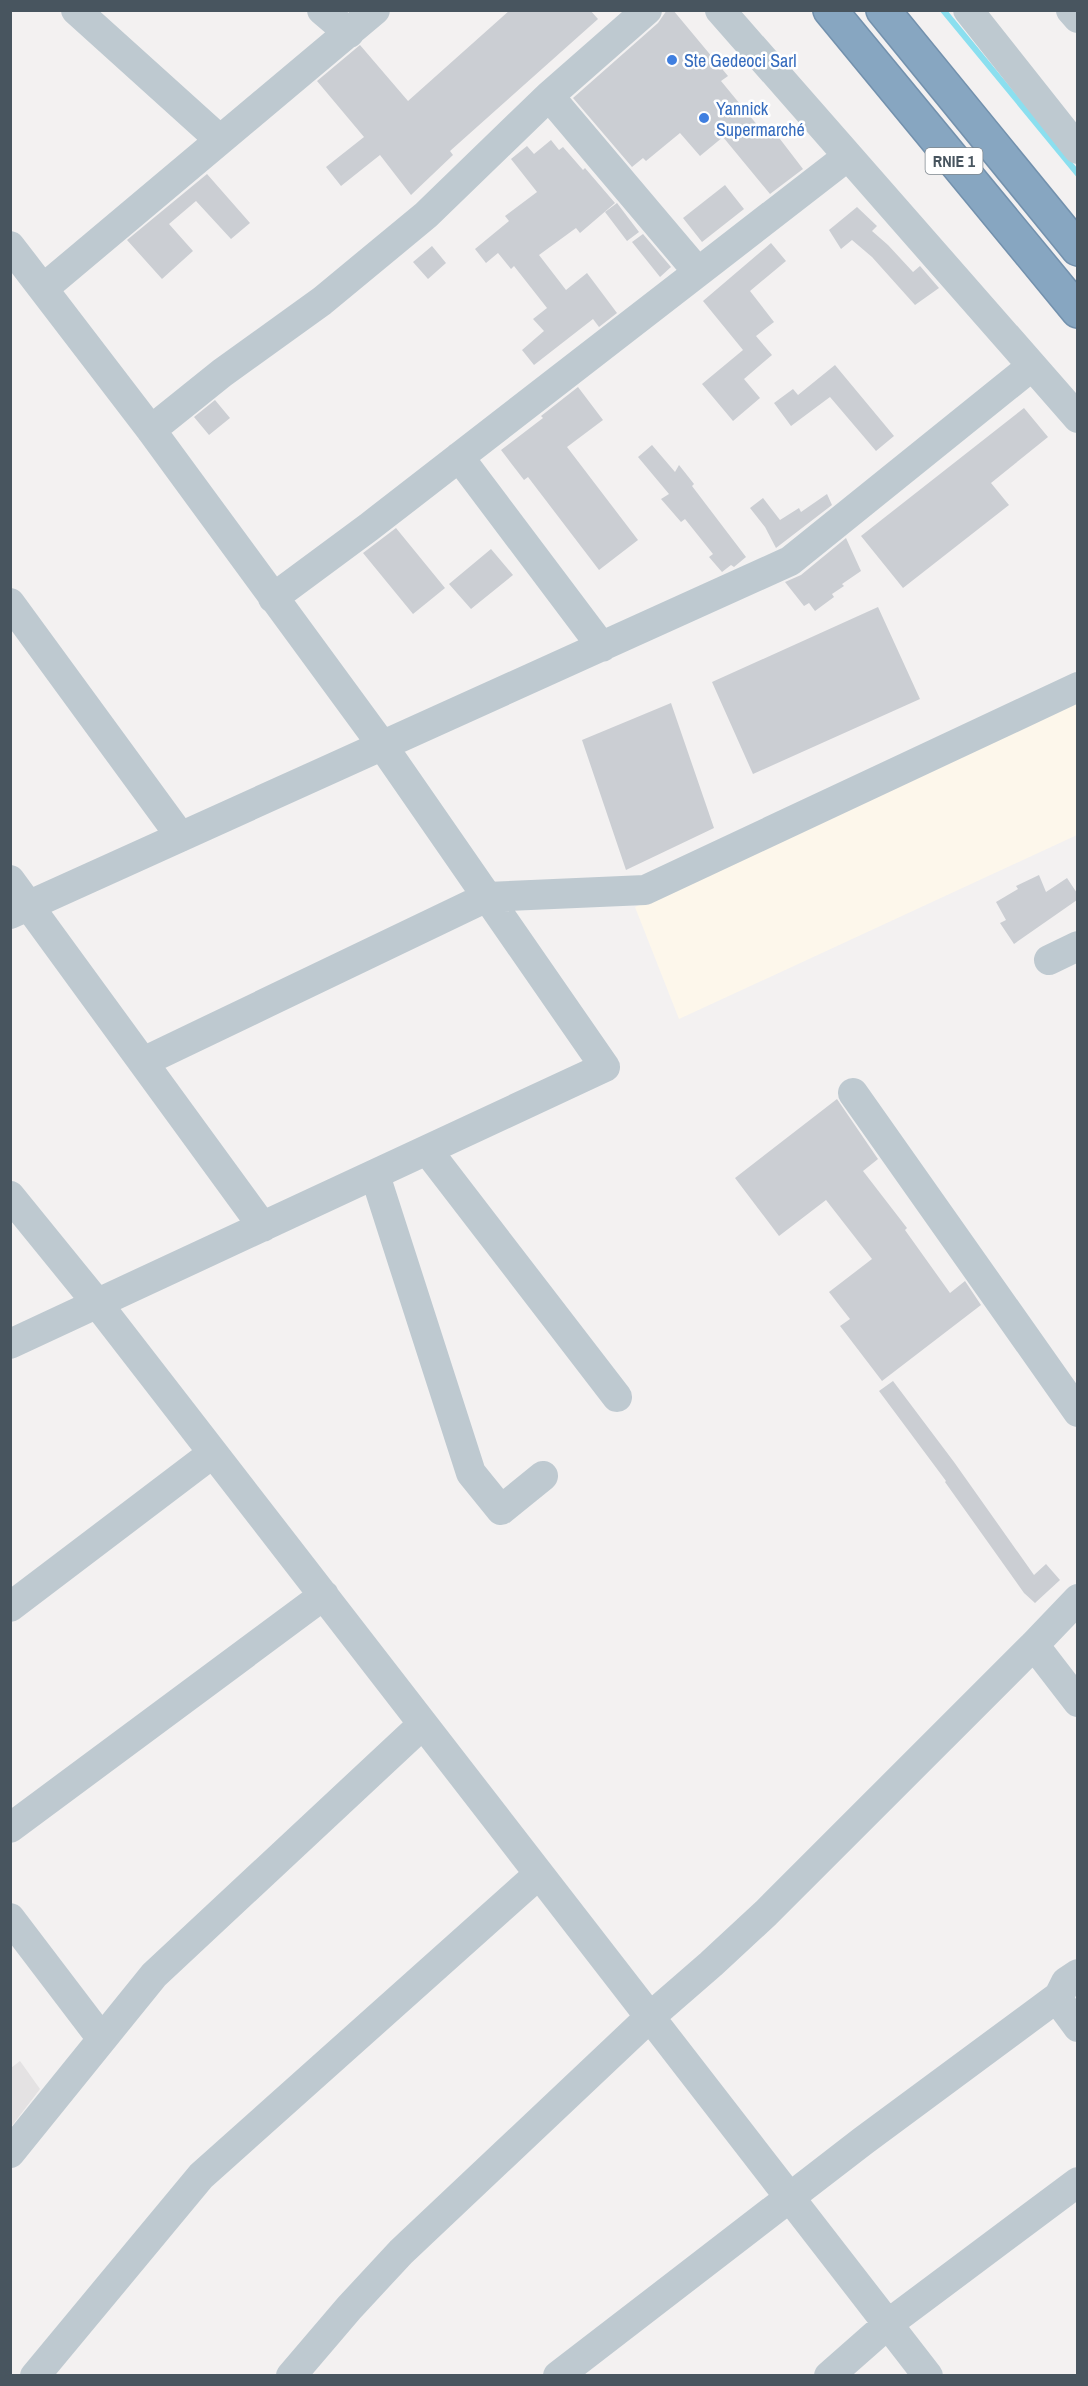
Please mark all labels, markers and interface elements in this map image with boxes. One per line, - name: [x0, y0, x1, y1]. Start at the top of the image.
- place label: Ste Gedeoci Sarl: [684, 48, 796, 73]
- marker: Ste Gedeoci Sarl: [665, 53, 679, 67]
- place label: Yannick Supermarché: [716, 96, 805, 142]
- marker: Yannick Supermarché: [697, 111, 711, 125]
- road number: RNIE 1: [926, 148, 982, 174]

